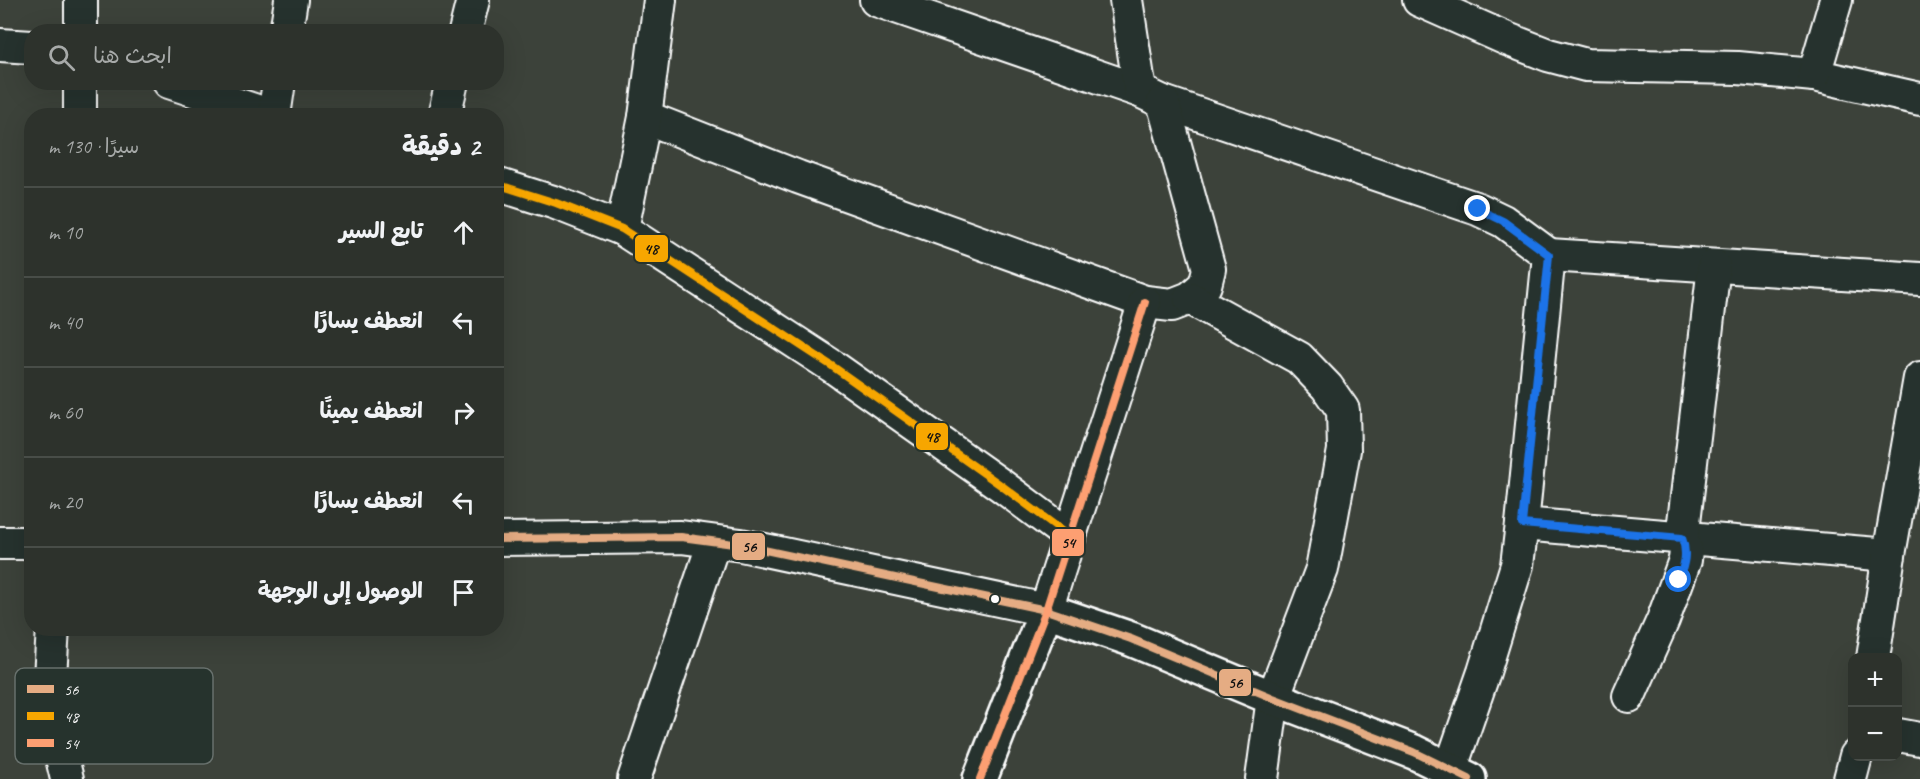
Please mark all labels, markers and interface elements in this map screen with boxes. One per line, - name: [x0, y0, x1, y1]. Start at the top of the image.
- search box: [24, 24, 504, 90]
- icon: search: [45, 41, 78, 74]
- text: ابحث هنا: [93, 42, 172, 70]
- text: 2 دقيقة: [402, 130, 480, 163]
- text: سيرًا · 130 m: [48, 134, 139, 159]
- route end: [1464, 195, 1490, 221]
- icon: ahead: [447, 216, 480, 249]
- text: تابع السير: [339, 217, 423, 245]
- text: 10 m: [48, 220, 82, 245]
- line badge: 48: [634, 234, 669, 263]
- text: 48: [644, 239, 660, 259]
- icon: left: [447, 306, 480, 339]
- text: انعطف يسارًا: [314, 307, 423, 335]
- text: 40 m: [48, 310, 82, 335]
- icon: right: [447, 396, 480, 429]
- text: انعطف يمينًا: [319, 397, 423, 425]
- text: 60 m: [48, 400, 82, 425]
- line badge: 48: [915, 422, 949, 451]
- text: 48: [925, 427, 941, 447]
- icon: left: [447, 486, 480, 519]
- text: انعطف يسارًا: [314, 487, 423, 515]
- text: 20 m: [48, 490, 82, 515]
- line badge: 54: [1051, 528, 1085, 557]
- line badge: 56: [731, 532, 766, 561]
- text: 54: [1061, 533, 1077, 553]
- text: 56: [742, 537, 758, 557]
- route start: [1665, 566, 1691, 592]
- icon: arrive: [447, 576, 480, 609]
- text: الوصول إلى الوجهة: [258, 577, 423, 605]
- unlabelled marker: [989, 593, 1001, 605]
- map controls: [1848, 653, 1902, 761]
- button: +: [1848, 653, 1902, 707]
- legend: [15, 668, 213, 764]
- line badge: 56: [1218, 668, 1252, 697]
- text: 56: [1228, 673, 1244, 693]
- text: 56: [64, 680, 79, 700]
- text: 48: [64, 707, 80, 727]
- button: −: [1848, 707, 1902, 761]
- text: 54: [64, 734, 80, 754]

